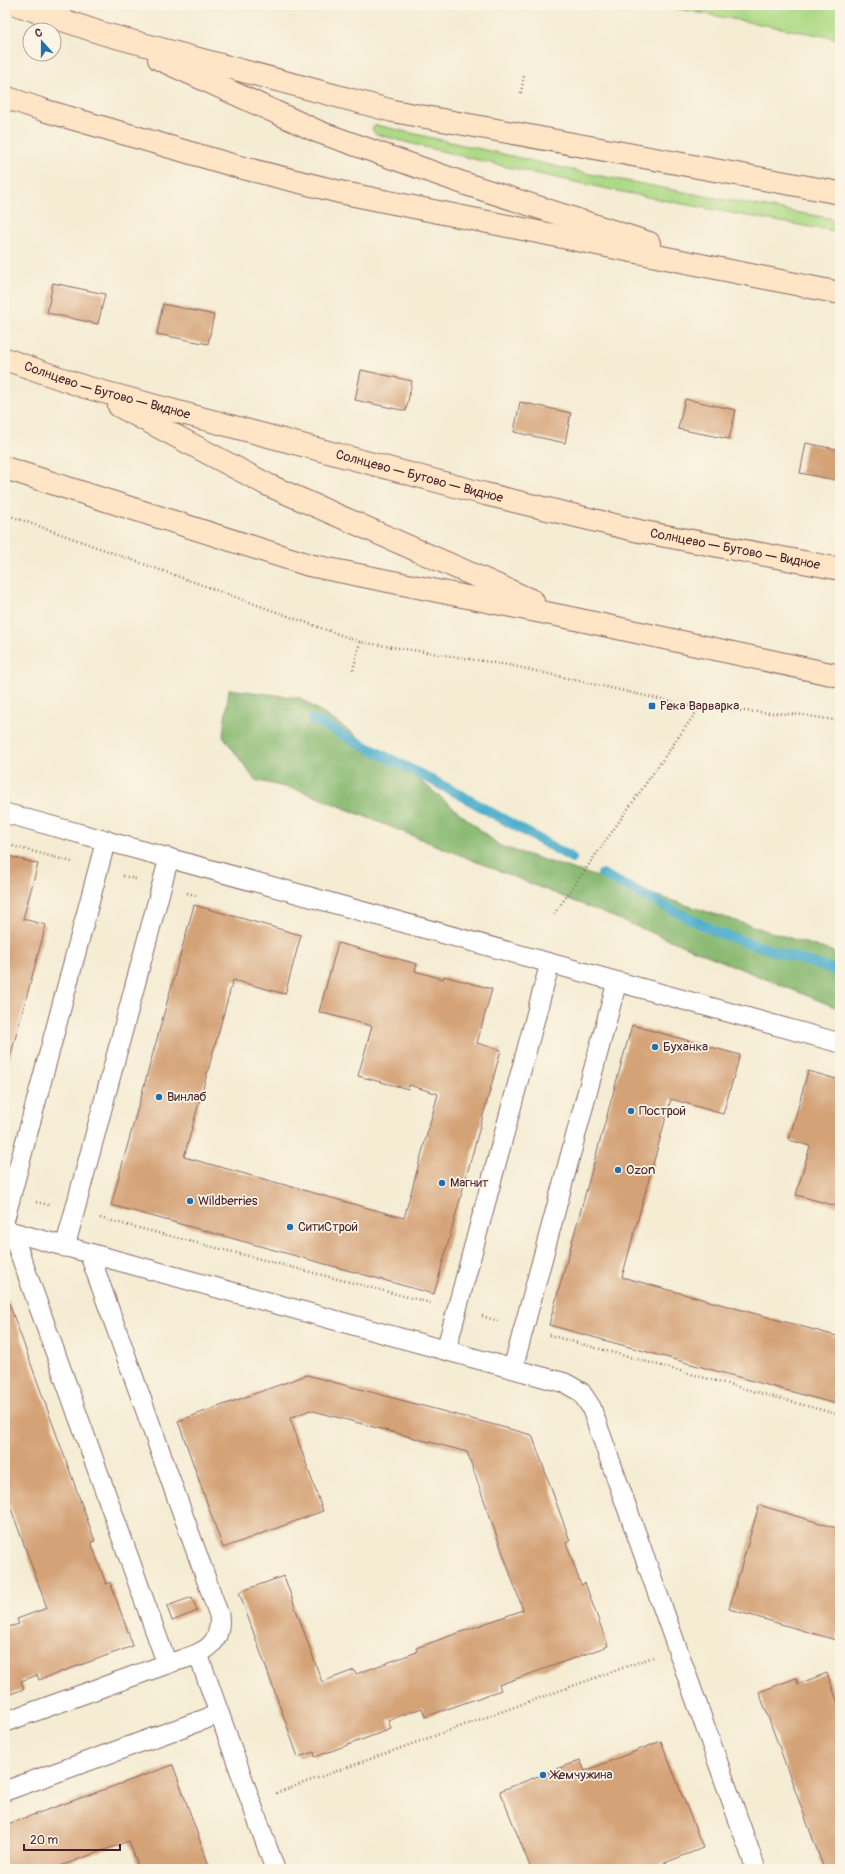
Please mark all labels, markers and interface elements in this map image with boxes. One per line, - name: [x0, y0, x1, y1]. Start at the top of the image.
- north arrow: [22, 22, 62, 62]
- text: С: [33, 26, 44, 40]
- street label: Солнцево — Бутово — Видное: [22, 358, 193, 423]
- street label: Солнцево — Бутово — Видное: [334, 446, 505, 506]
- street label: Солнцево — Бутово — Видное: [649, 525, 822, 573]
- place label: Река Варварка: [660, 698, 739, 714]
- marker: Река Варварка: [647, 701, 657, 711]
- place label: Буханка: [663, 1039, 708, 1055]
- marker: Буханка: [650, 1042, 660, 1052]
- place label: Винлаб: [167, 1089, 207, 1105]
- marker: Винлаб: [154, 1092, 164, 1102]
- place label: Построй: [639, 1103, 686, 1119]
- marker: Построй: [626, 1106, 636, 1116]
- place label: Ozon: [626, 1162, 655, 1178]
- marker: Ozon: [613, 1165, 623, 1175]
- place label: Магнит: [450, 1175, 489, 1191]
- marker: Магнит: [437, 1178, 447, 1188]
- place label: Wildberries: [198, 1193, 258, 1209]
- marker: Wildberries: [185, 1196, 195, 1206]
- place label: СитиСтрой: [298, 1219, 358, 1235]
- marker: СитиСтрой: [285, 1222, 295, 1232]
- place label: Жемчужина: [549, 1767, 613, 1783]
- marker: Жемчужина: [538, 1770, 548, 1780]
- scale bar: [24, 1826, 120, 1852]
- text: 20 m: [30, 1833, 59, 1848]

